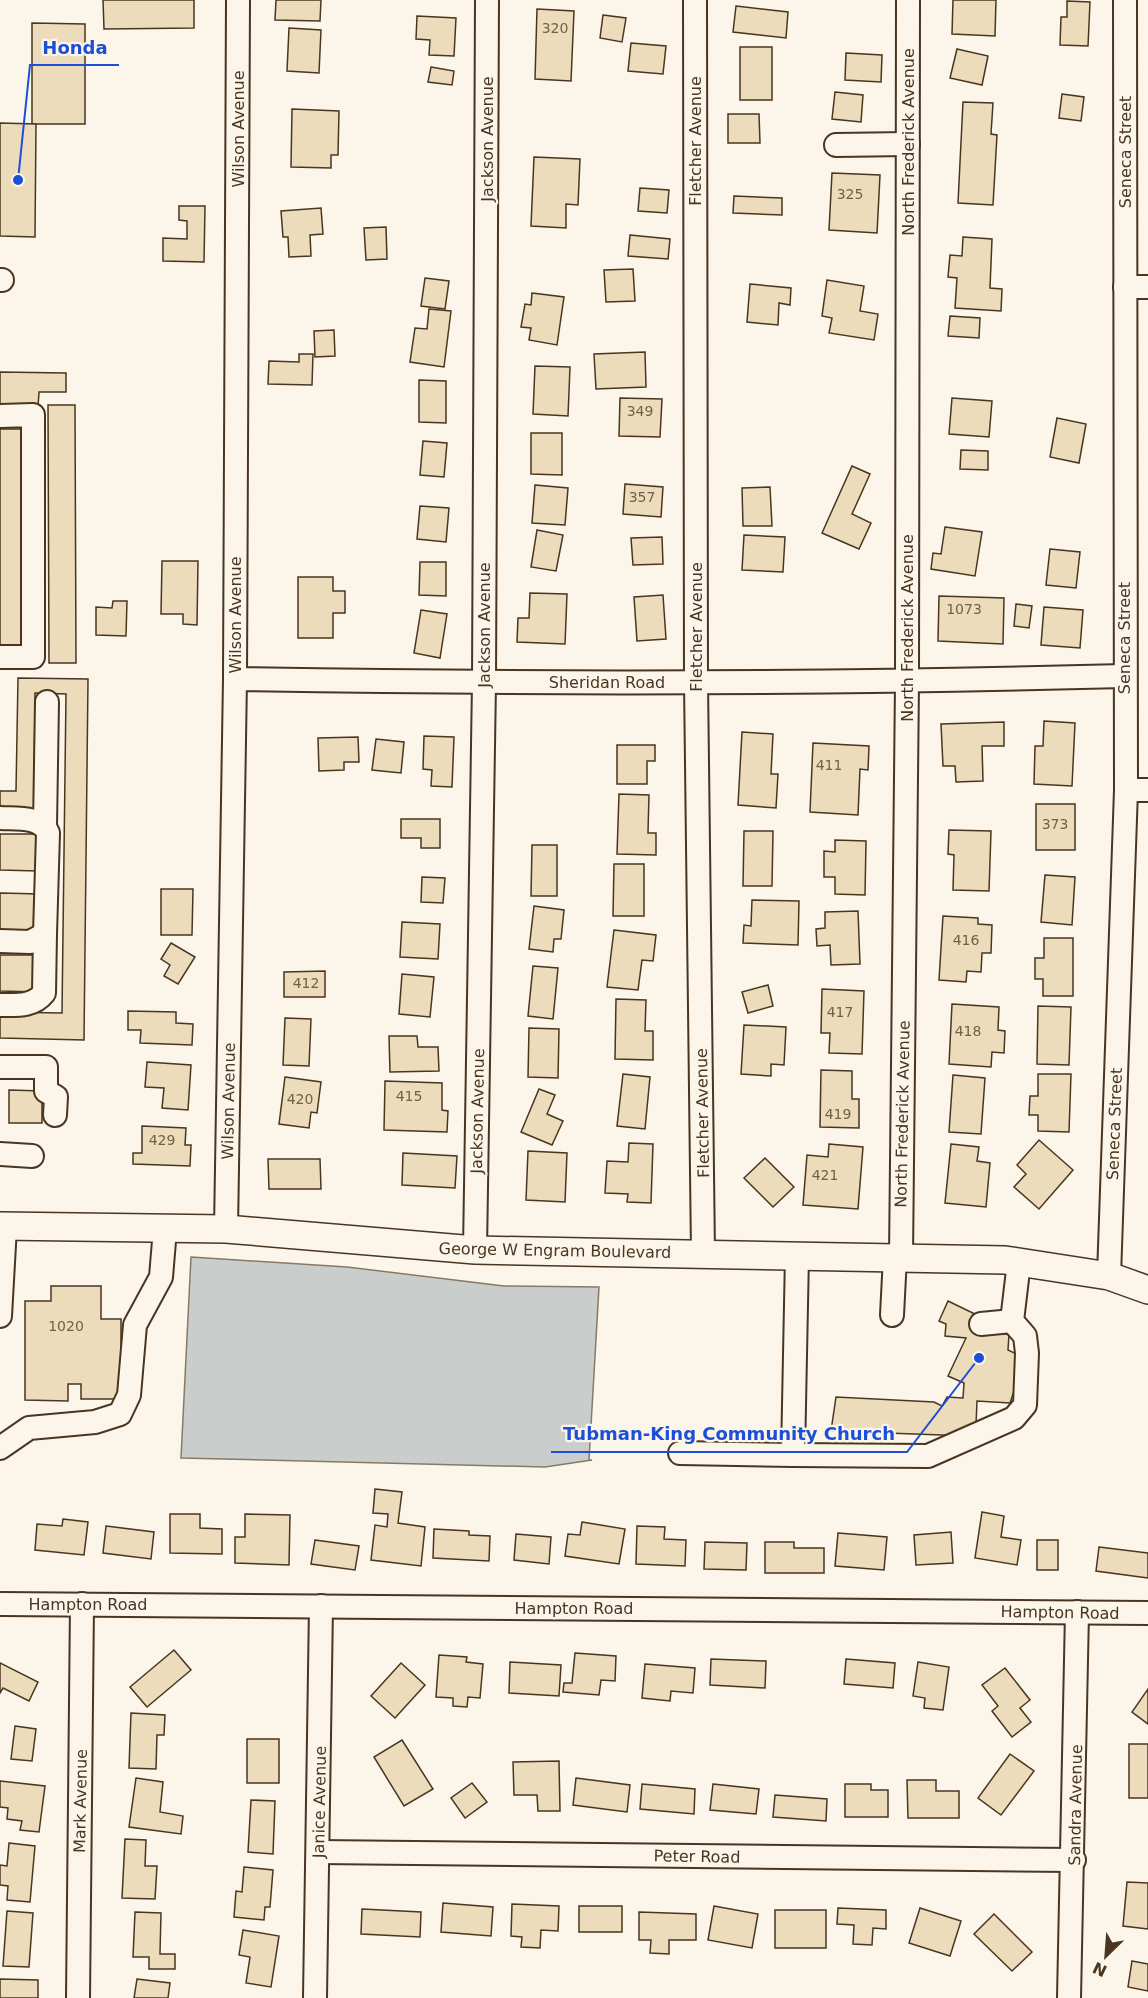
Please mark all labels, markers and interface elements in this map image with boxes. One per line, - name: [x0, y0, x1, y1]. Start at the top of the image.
- house number: 320: [542, 20, 568, 36]
- callout: Honda: [30, 29, 119, 65]
- text: Honda: [42, 37, 108, 58]
- street label: North Frederick Avenue: [899, 48, 918, 236]
- street label: Wilson Avenue: [229, 70, 248, 188]
- street label: Jackson Avenue: [478, 76, 497, 203]
- street label: Fletcher Avenue: [686, 76, 705, 206]
- street label: Seneca Street: [1116, 96, 1135, 208]
- house number: 325: [837, 186, 863, 202]
- house number: 349: [627, 403, 653, 419]
- house number: 357: [629, 489, 655, 505]
- street label: North Frederick Avenue: [898, 534, 917, 722]
- street label: Wilson Avenue: [226, 556, 245, 674]
- street label: Jackson Avenue: [475, 562, 494, 689]
- street label: Fletcher Avenue: [687, 562, 706, 692]
- street label: Seneca Street: [1115, 582, 1134, 694]
- house number: 1073: [946, 601, 982, 617]
- street label: Sheridan Road: [549, 673, 665, 692]
- house number: 411: [816, 757, 842, 773]
- house number: 373: [1042, 816, 1068, 832]
- house number: 416: [953, 932, 979, 948]
- house number: 412: [293, 975, 319, 991]
- house number: 417: [827, 1004, 853, 1020]
- street label: North Frederick Avenue: [891, 1020, 914, 1208]
- house number: 418: [955, 1023, 981, 1039]
- street label: Wilson Avenue: [218, 1042, 239, 1160]
- street label: Jackson Avenue: [467, 1048, 488, 1175]
- street label: Fletcher Avenue: [692, 1048, 713, 1178]
- street label: Seneca Street: [1103, 1068, 1126, 1180]
- house number: 415: [396, 1088, 422, 1104]
- house number: 420: [287, 1091, 313, 1107]
- house number: 419: [825, 1106, 851, 1122]
- house number: 429: [149, 1132, 175, 1148]
- house number: 421: [812, 1167, 838, 1183]
- street label: George W Engram Boulevard: [438, 1239, 671, 1262]
- house number: 1020: [48, 1318, 84, 1334]
- callout: Tubman-King Community Church: [551, 1416, 907, 1452]
- text: Tubman-King Community Church: [563, 1423, 895, 1444]
- street label: Hampton Road: [28, 1595, 148, 1614]
- street label: Hampton Road: [514, 1599, 634, 1618]
- street label: Hampton Road: [1000, 1602, 1120, 1623]
- street label: Sandra Avenue: [1065, 1744, 1086, 1866]
- street label: Janice Avenue: [309, 1746, 330, 1859]
- street label: Mark Avenue: [70, 1749, 91, 1853]
- street label: Peter Road: [653, 1846, 741, 1867]
- north arrow: [1076, 1926, 1136, 1986]
- text: N: [1090, 1958, 1110, 1981]

